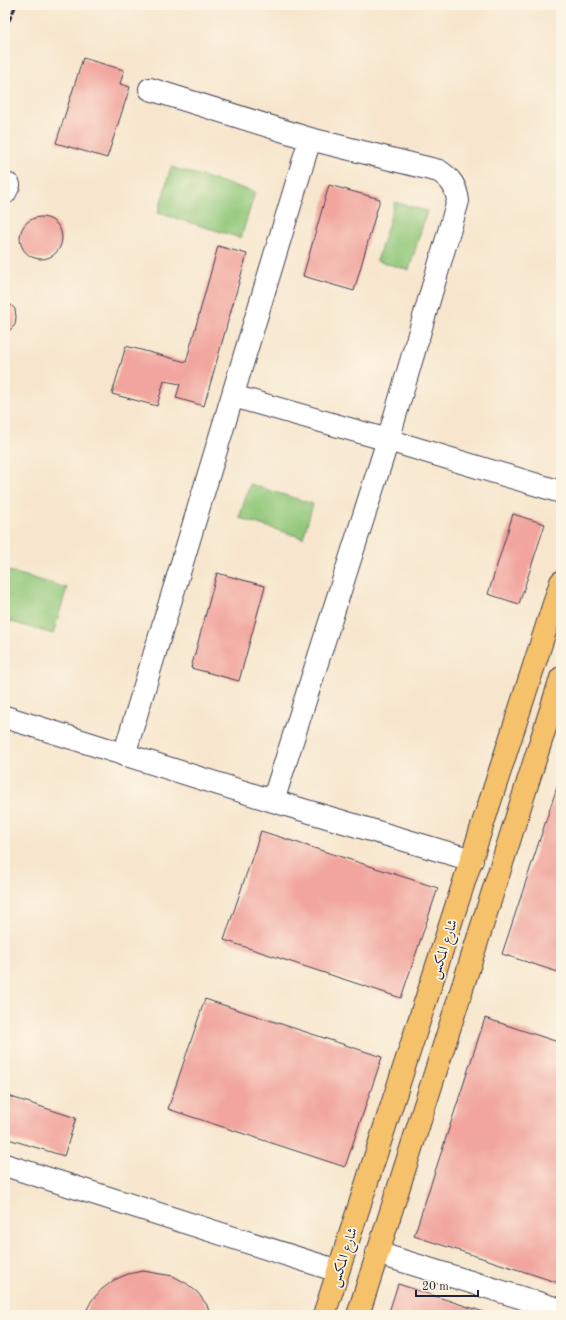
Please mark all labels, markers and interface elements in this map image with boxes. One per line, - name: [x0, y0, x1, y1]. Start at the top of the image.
- street label: شارع المكس: [427, 918, 464, 982]
- street label: شارع المكس: [327, 1226, 364, 1290]
- scale bar: [416, 1272, 478, 1298]
- text: 20 m: [422, 1281, 449, 1293]

